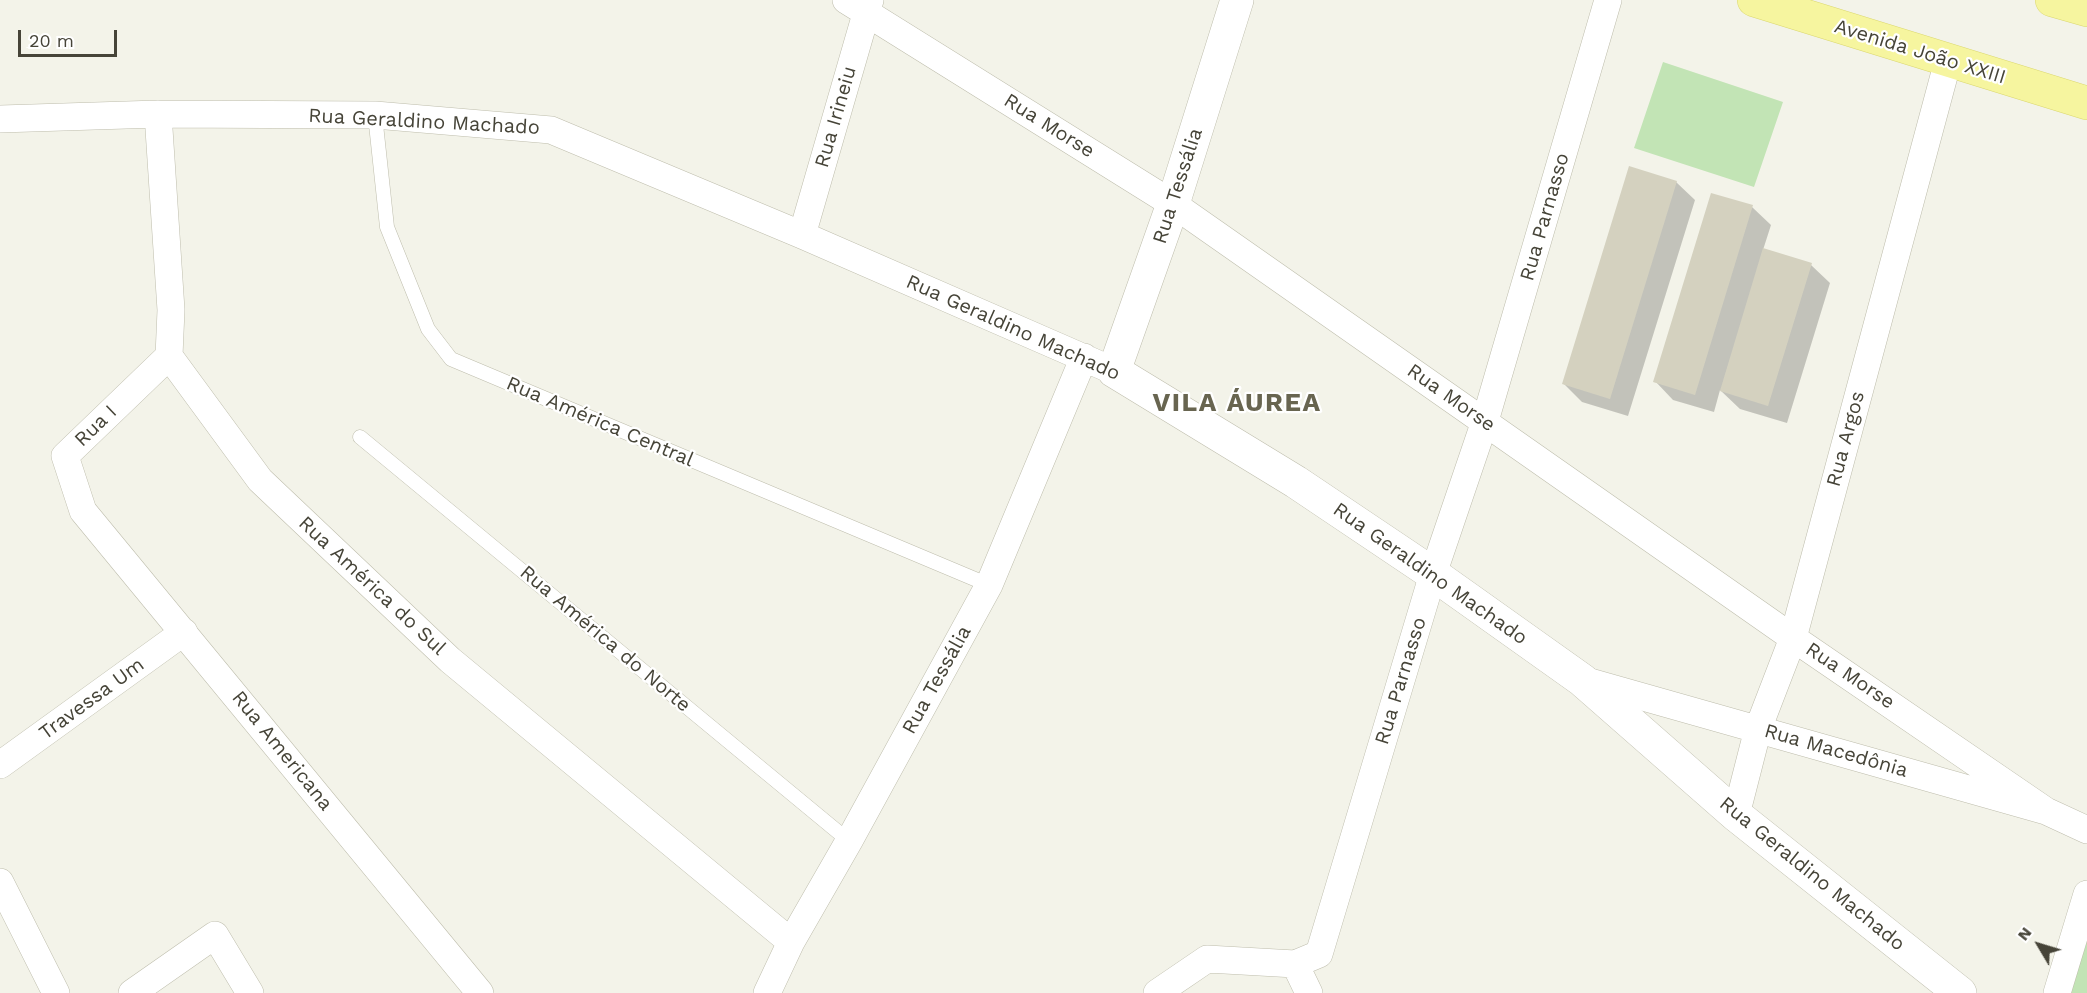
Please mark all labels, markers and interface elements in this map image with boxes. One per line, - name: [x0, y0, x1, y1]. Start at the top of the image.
- street label: Avenida João XXIII: [1831, 15, 2009, 89]
- scale bar: [21, 18, 120, 56]
- text: 20 m: [29, 30, 74, 51]
- street label: Rua Irineiu: [810, 63, 862, 171]
- street label: Rua Morse: [999, 89, 1099, 163]
- street label: Rua Geraldino Machado: [308, 104, 540, 140]
- street label: Rua Tessália: [1148, 125, 1208, 247]
- street label: Rua Parnasso: [1515, 150, 1575, 284]
- street label: Rua Geraldino Machado: [902, 270, 1124, 386]
- street label: Rua Morse: [1402, 359, 1500, 437]
- street label: Rua América Central: [503, 372, 697, 472]
- district label: VILA ÁUREA: [1152, 387, 1322, 419]
- street label: Rua Argos: [1822, 389, 1870, 489]
- street label: Rua I: [70, 400, 122, 452]
- street label: Rua Geraldino Machado: [1328, 498, 1532, 650]
- street label: Rua América do Sul: [293, 512, 451, 660]
- street label: Rua América do Norte: [515, 561, 695, 717]
- street label: Rua Parnasso: [1370, 614, 1432, 748]
- street label: Rua Tessália: [897, 622, 977, 738]
- street label: Rua Morse: [1801, 637, 1899, 715]
- street label: Travessa Um: [35, 653, 149, 745]
- street label: Rua Americana: [226, 686, 338, 816]
- street label: Rua Macedônia: [1761, 719, 1911, 783]
- street label: Rua Geraldino Machado: [1714, 792, 1910, 956]
- north arrow: [2009, 915, 2069, 975]
- text: N: [2013, 923, 2036, 944]

